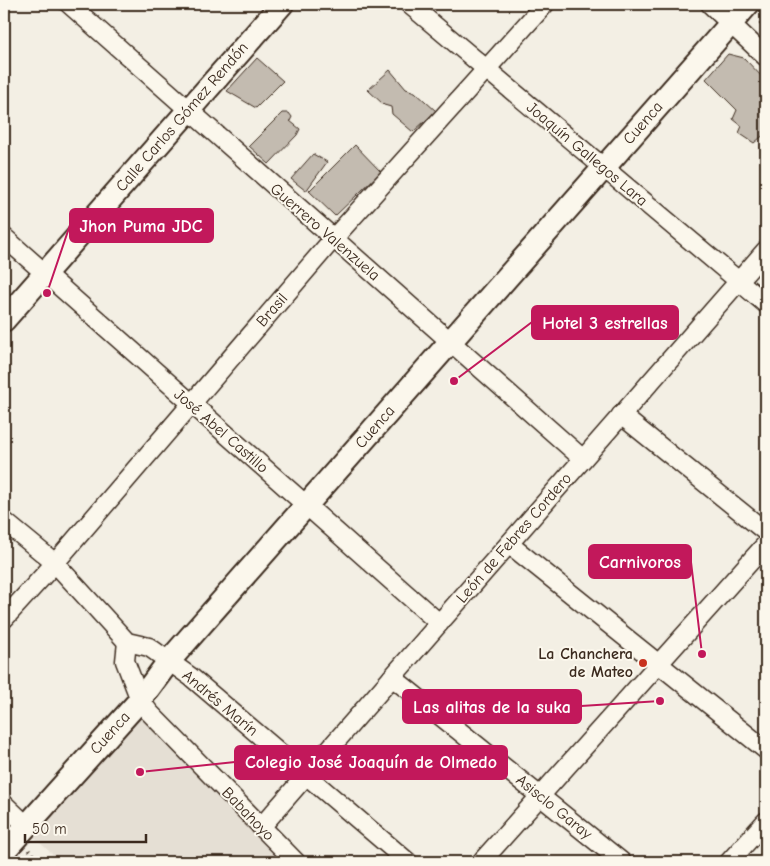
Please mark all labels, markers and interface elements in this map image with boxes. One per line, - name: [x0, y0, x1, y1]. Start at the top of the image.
- street label: Calle Carlos Gómez Rendón: [112, 39, 252, 195]
- street label: Joaquín Gallegos Lara: [523, 98, 651, 210]
- street label: Cuenca: [620, 98, 666, 148]
- street label: Guerrero Valenzuela: [267, 180, 383, 284]
- callout: Jhon Puma JDC: [70, 209, 213, 242]
- text: Jhon Puma JDC: [79, 216, 203, 237]
- street label: Brasil: [253, 290, 291, 330]
- callout: Hotel 3 estrellas: [532, 306, 678, 339]
- text: Hotel 3 estrellas: [542, 313, 668, 334]
- street label: José Abel Castillo: [170, 385, 272, 477]
- street label: Cuenca: [352, 402, 398, 452]
- street label: León de Febres Cordero: [453, 469, 575, 607]
- callout: Carnivoros: [589, 545, 691, 578]
- text: Carnivoros: [599, 552, 681, 573]
- place label: La Chanchera de Mateo: [538, 645, 633, 681]
- marker: La Chanchera de Mateo: [637, 657, 649, 669]
- street label: Andrés Marín: [179, 666, 261, 740]
- callout: Las alitas de la suka: [403, 690, 581, 723]
- text: Las alitas de la suka: [413, 697, 571, 718]
- street label: Cuenca: [86, 708, 134, 758]
- callout: Colegio José Joaquín de Olmedo: [235, 746, 507, 779]
- text: Colegio José Joaquín de Olmedo: [245, 752, 497, 773]
- street label: Asisclo Garay: [512, 771, 596, 844]
- street label: Babahoyo: [218, 784, 278, 844]
- scale bar: [25, 811, 146, 843]
- text: 50 m: [32, 820, 67, 838]

